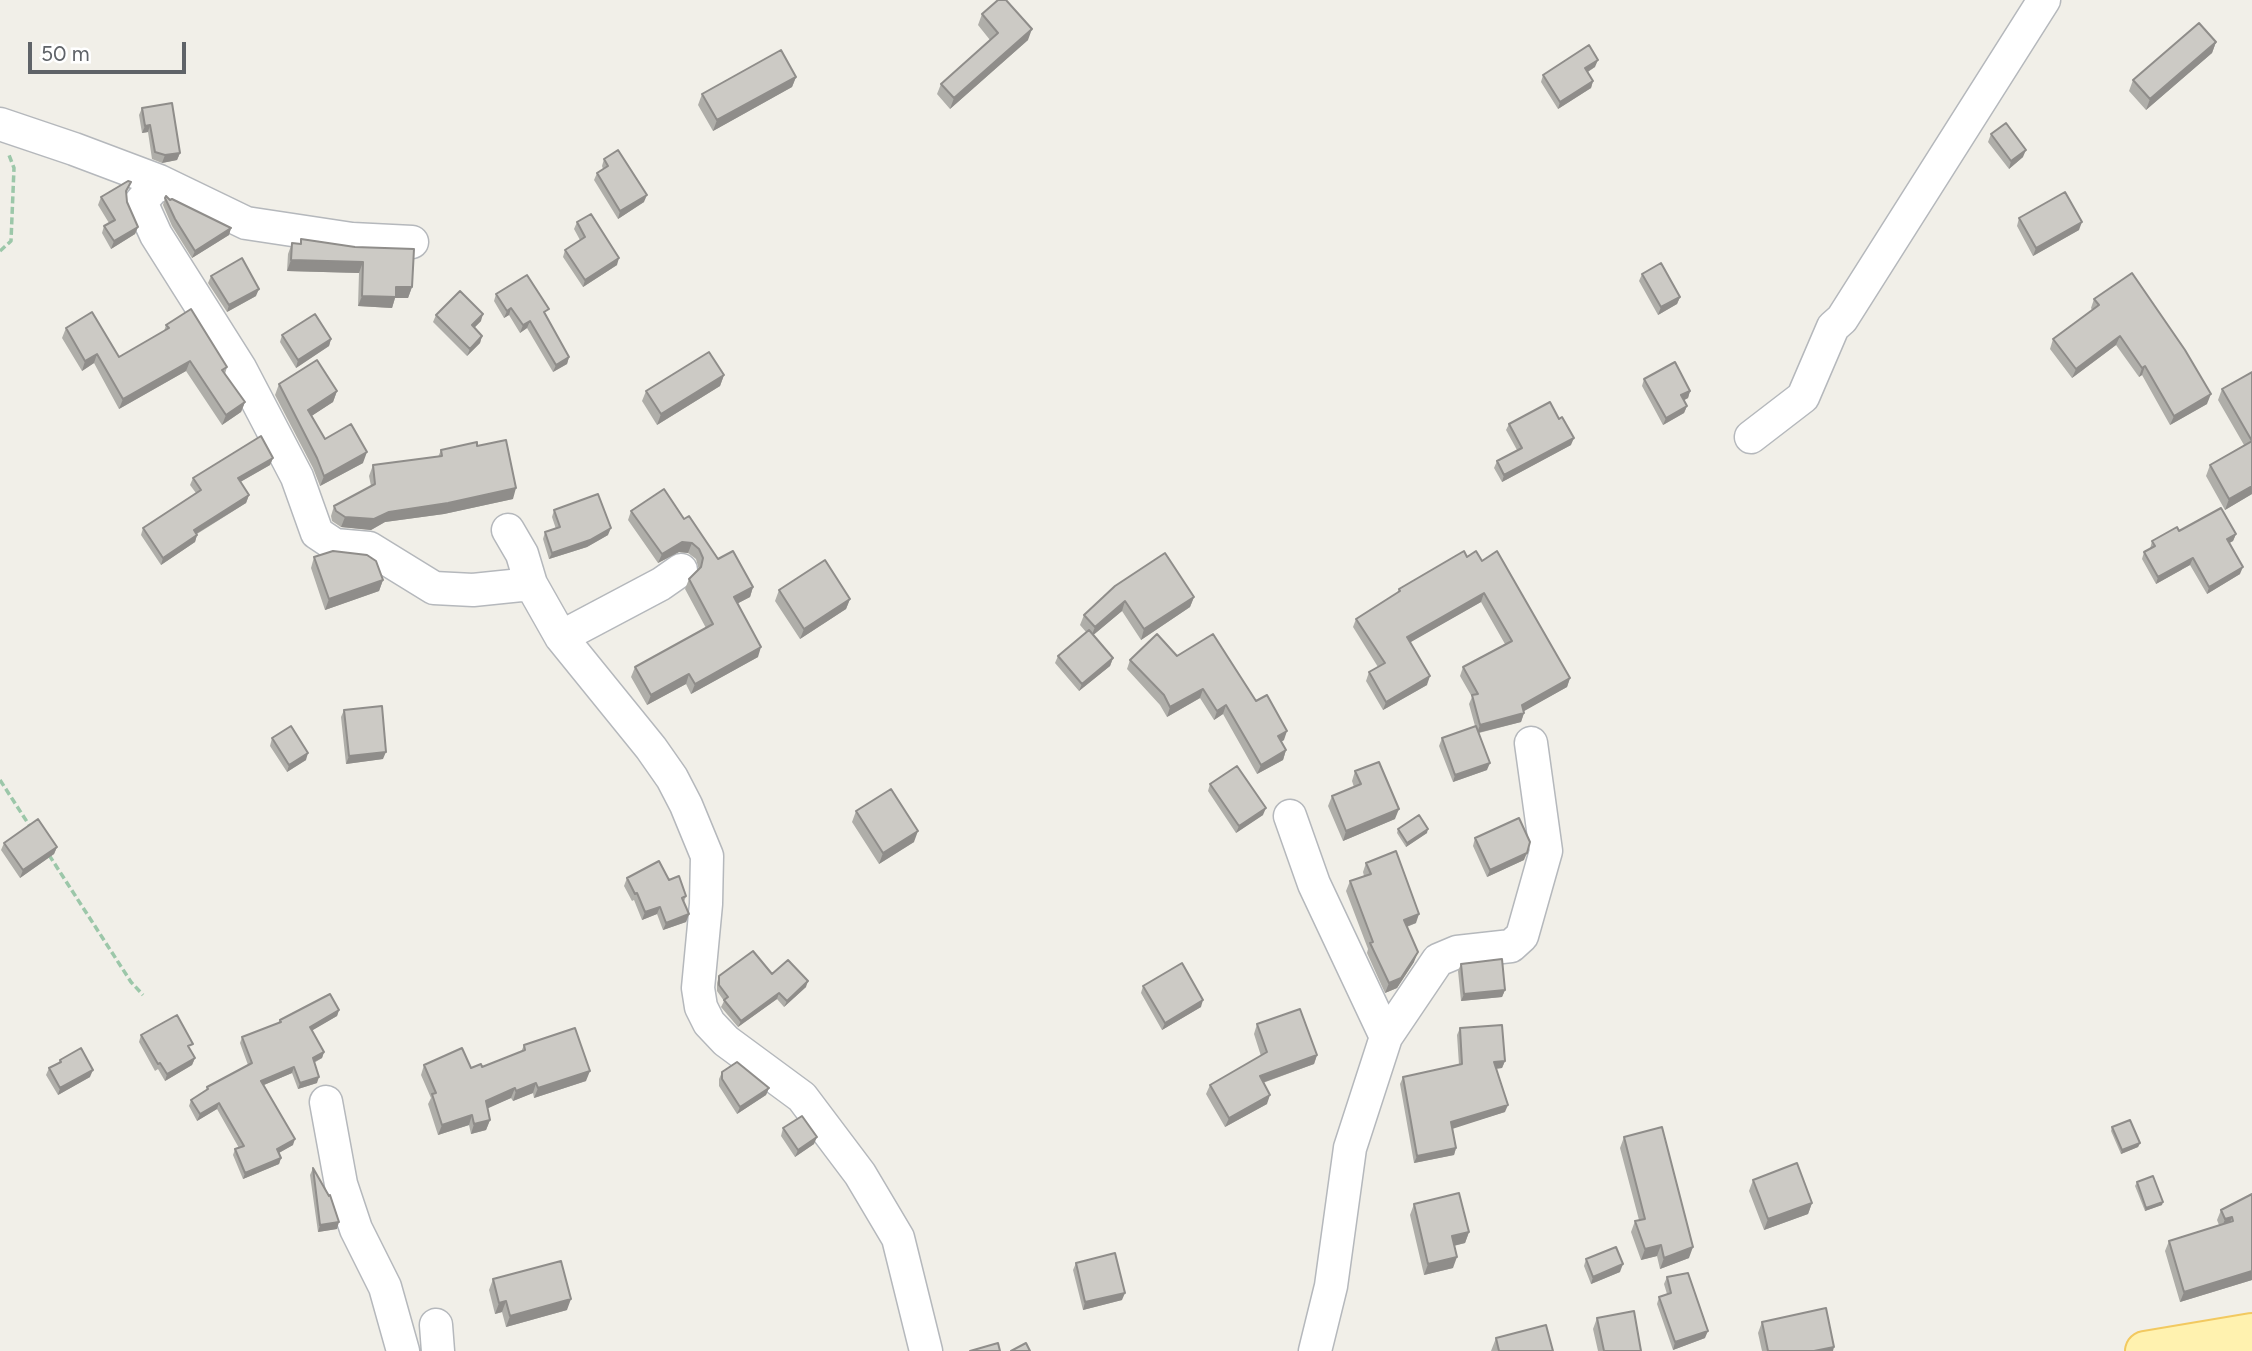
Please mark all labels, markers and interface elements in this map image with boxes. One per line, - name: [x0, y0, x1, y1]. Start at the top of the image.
- scale bar: [32, 28, 189, 72]
- text: 50 m: [41, 41, 90, 66]

